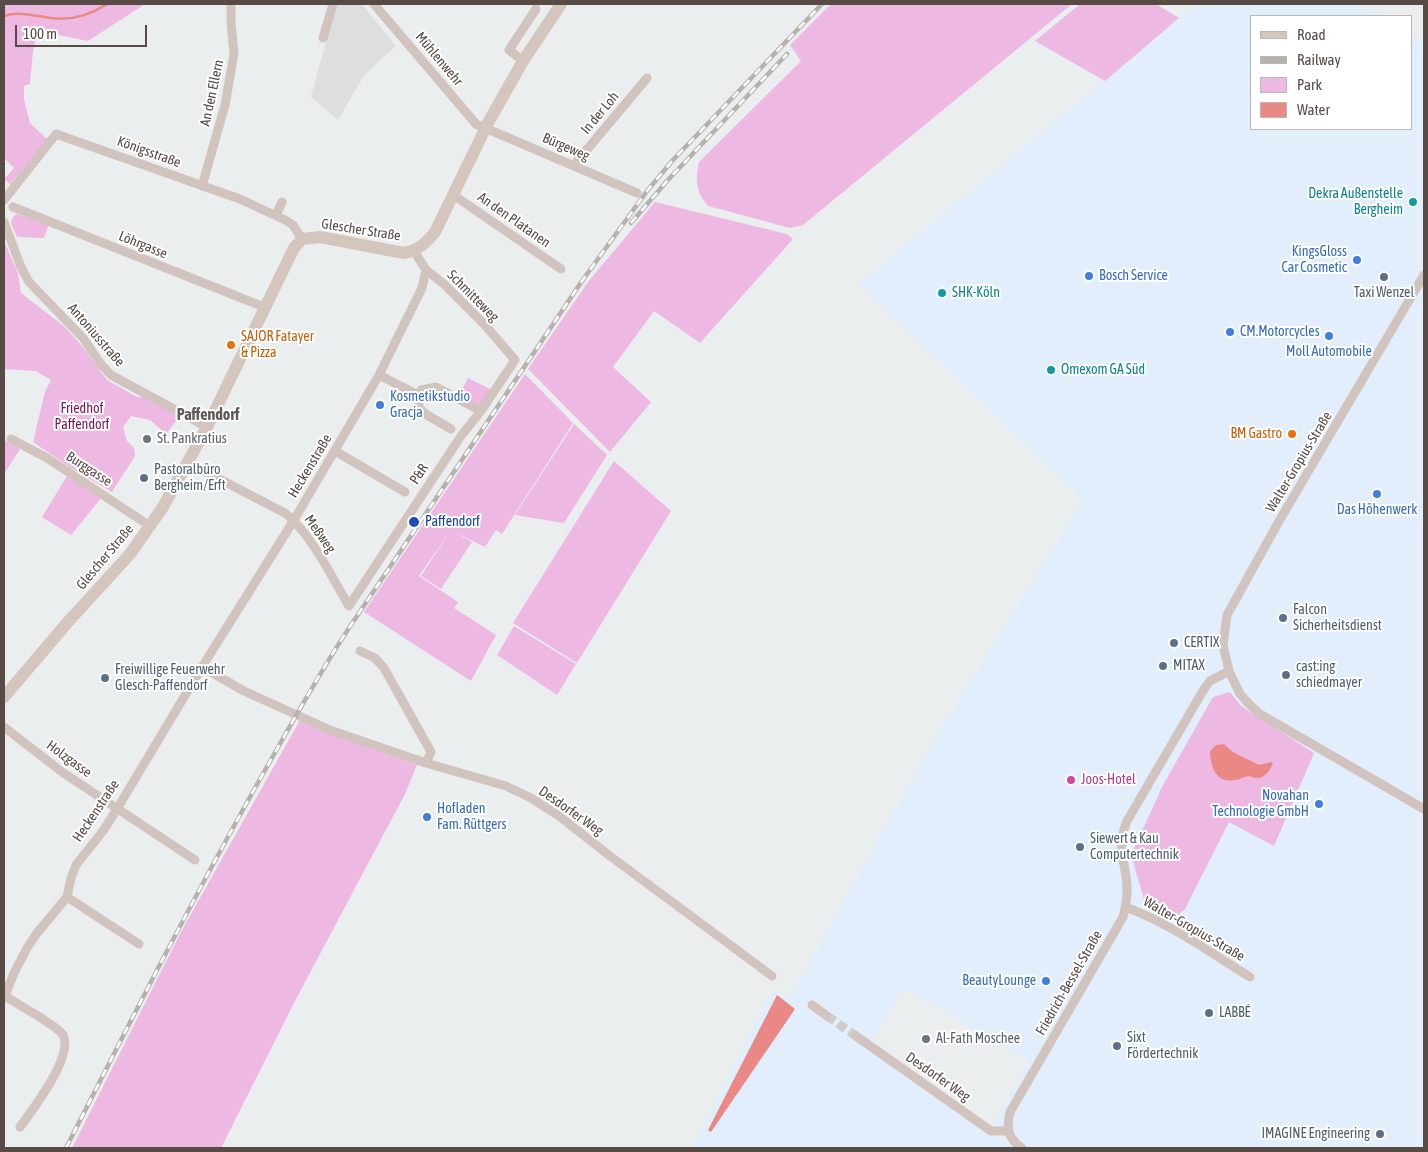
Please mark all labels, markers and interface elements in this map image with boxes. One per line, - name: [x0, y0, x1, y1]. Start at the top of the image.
- scale bar: [18, 15, 150, 47]
- legend: [1250, 15, 1413, 130]
- text: 100 m: [23, 25, 57, 42]
- text: Road: [1297, 26, 1326, 43]
- street label: Mühlenwehr: [412, 29, 466, 89]
- text: Railway: [1297, 51, 1341, 68]
- street label: An den Ellern: [197, 58, 227, 128]
- text: Park: [1297, 76, 1322, 93]
- street label: In der Loh: [577, 88, 623, 138]
- text: Water: [1297, 101, 1330, 118]
- street label: Bürgeweg: [540, 130, 592, 164]
- street label: Königsstraße: [115, 133, 183, 171]
- place label: Dekra Außenstelle Bergheim: [1308, 186, 1403, 218]
- street label: An den Platanen: [474, 189, 554, 251]
- marker: Dekra Außenstelle Bergheim: [1407, 196, 1419, 208]
- street label: Glescher Straße: [320, 215, 402, 245]
- street label: Löhrgasse: [116, 228, 170, 262]
- place label: KingsGloss Car Cosmetic: [1281, 244, 1347, 276]
- marker: KingsGloss Car Cosmetic: [1351, 254, 1363, 266]
- street label: Schmitteweg: [444, 267, 502, 325]
- place label: Bosch Service: [1099, 268, 1168, 284]
- marker: Bosch Service: [1083, 270, 1095, 282]
- marker: Taxi Wenzel: [1378, 271, 1390, 283]
- place label: SHK-Köln: [952, 285, 1000, 301]
- place label: Taxi Wenzel: [1354, 285, 1414, 301]
- marker: SHK-Köln: [936, 287, 948, 299]
- street label: Antoniusstraße: [64, 300, 128, 370]
- place label: CM.Motorcycles: [1240, 324, 1320, 340]
- marker: CM.Motorcycles: [1224, 326, 1236, 338]
- place label: SAJOR Fatayer & Pizza: [241, 329, 314, 362]
- marker: Moll Automobile: [1323, 330, 1335, 342]
- marker: SAJOR Fatayer & Pizza: [225, 339, 237, 351]
- place label: Moll Automobile: [1286, 344, 1372, 360]
- place label: Omexom GA Süd: [1061, 362, 1145, 378]
- marker: Omexom GA Süd: [1045, 364, 1057, 376]
- place label: Kosmetikstudio Gracja: [390, 389, 470, 422]
- marker: Kosmetikstudio Gracja: [374, 399, 386, 411]
- park label: Friedhof Paffendorf: [55, 401, 109, 434]
- district label: Paffendorf: [177, 405, 239, 425]
- street label: Walter-Gropius-Straße: [1262, 409, 1336, 515]
- place label: BM Gastro: [1230, 426, 1282, 442]
- marker: BM Gastro: [1286, 428, 1298, 440]
- place label: St. Pankratius: [157, 431, 227, 447]
- street label: Heckenstraße: [285, 431, 335, 501]
- marker: St. Pankratius: [141, 433, 153, 445]
- street label: Burggasse: [63, 448, 115, 490]
- street label: P&R: [406, 461, 432, 487]
- place label: Pastoralbüro Bergheim/Erft: [154, 462, 226, 494]
- marker: Pastoralbüro Bergheim/Erft: [138, 472, 150, 484]
- marker: Das Höhenwerk: [1371, 488, 1383, 500]
- place label: Das Höhenwerk: [1337, 502, 1417, 518]
- street label: Meßweg: [301, 512, 339, 556]
- place label: Paffendorf: [425, 514, 480, 530]
- marker: Paffendorf: [407, 515, 421, 529]
- street label: Glescher Straße: [73, 521, 137, 593]
- place label: Falcon Sicherheitsdienst: [1293, 602, 1382, 634]
- marker: Falcon Sicherheitsdienst: [1277, 612, 1289, 624]
- place label: CERTIX: [1184, 635, 1219, 651]
- marker: CERTIX: [1168, 637, 1180, 649]
- place label: MITAX: [1173, 658, 1205, 674]
- place label: cast:ing schiedmayer: [1296, 659, 1362, 692]
- marker: MITAX: [1157, 660, 1169, 672]
- place label: Freiwillige Feuerwehr Glesch-Paffendorf: [115, 662, 225, 694]
- marker: cast:ing schiedmayer: [1280, 669, 1292, 681]
- marker: Freiwillige Feuerwehr Glesch-Paffendorf: [99, 672, 111, 684]
- street label: Holzgasse: [43, 737, 95, 781]
- place label: Joos-Hotel: [1081, 772, 1136, 788]
- marker: Joos-Hotel: [1065, 774, 1077, 786]
- street label: Heckenstraße: [69, 777, 123, 845]
- street label: Desdorfer Weg: [536, 783, 606, 839]
- place label: Novahan Technologie GmbH: [1212, 788, 1309, 820]
- marker: Novahan Technologie GmbH: [1313, 798, 1325, 810]
- place label: Hofladen Fam. Rüttgers: [437, 801, 506, 834]
- marker: Hofladen Fam. Rüttgers: [421, 811, 433, 823]
- place label: Siewert & Kau Computertechnik: [1090, 831, 1179, 864]
- marker: Siewert & Kau Computertechnik: [1074, 841, 1086, 853]
- street label: Walter-Gropius-Straße: [1140, 893, 1248, 965]
- street label: Friedrich-Bessel-Straße: [1032, 928, 1106, 1038]
- place label: BeautyLounge: [962, 973, 1036, 989]
- marker: BeautyLounge: [1040, 975, 1052, 987]
- place label: LABBÉ: [1219, 1005, 1251, 1021]
- marker: LABBÉ: [1203, 1007, 1215, 1019]
- place label: Sixt Fördertechnik: [1127, 1030, 1198, 1062]
- place label: Al-Fath Moschee: [936, 1031, 1020, 1047]
- marker: Al-Fath Moschee: [920, 1033, 932, 1045]
- marker: Sixt Fördertechnik: [1111, 1040, 1123, 1052]
- street label: Desdorfer Weg: [903, 1049, 973, 1105]
- place label: IMAGINE Engineering: [1261, 1126, 1370, 1142]
- marker: IMAGINE Engineering: [1374, 1128, 1386, 1140]

